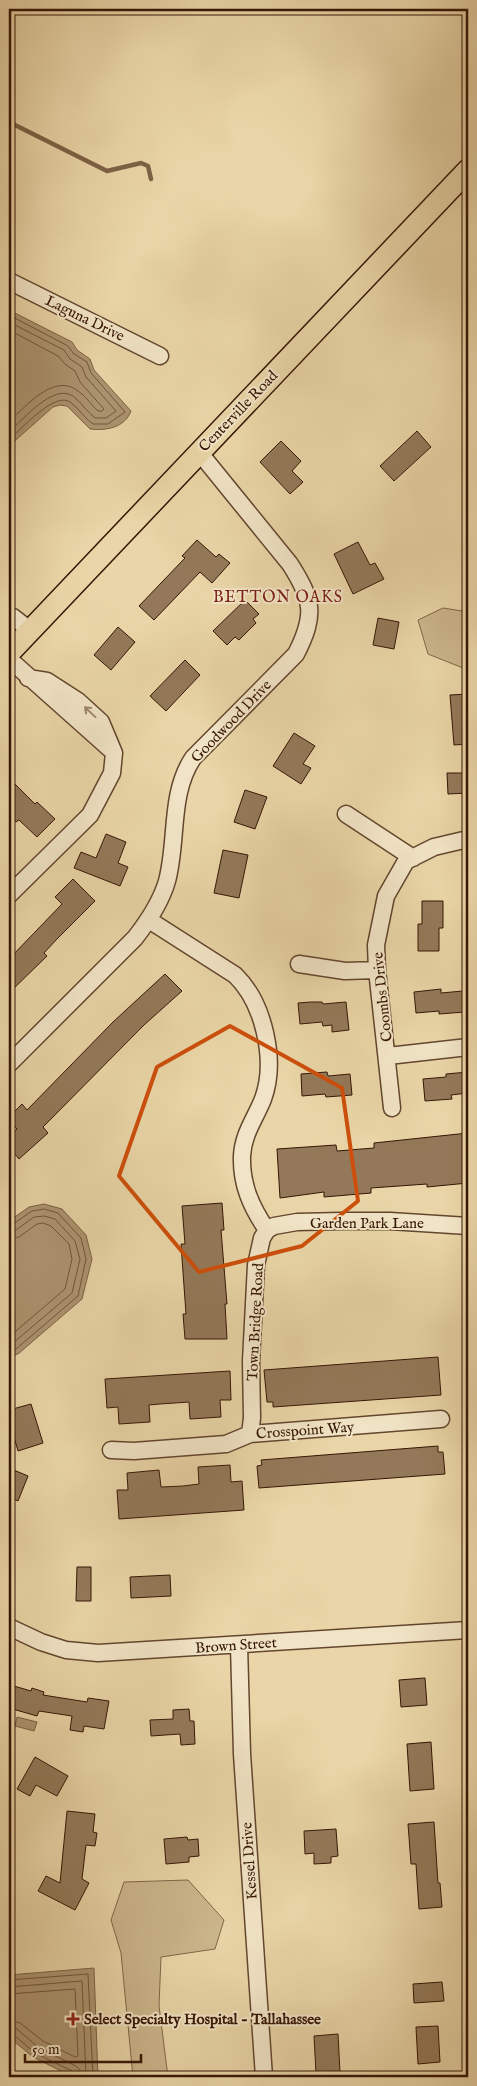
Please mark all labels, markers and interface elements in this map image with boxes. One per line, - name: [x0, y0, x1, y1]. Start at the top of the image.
- street label: Laguna Drive: [42, 291, 128, 346]
- street label: Centerville Road: [195, 366, 283, 456]
- district label: BETTON OAKS: [213, 588, 343, 608]
- street label: Goodwood Drive: [187, 676, 276, 767]
- one-way arrow: [83, 706, 96, 718]
- street label: Coombs Drive: [368, 951, 397, 1043]
- street label: Garden Park Lane: [310, 1214, 424, 1233]
- street label: Town Bridge Road: [243, 1262, 268, 1382]
- street label: Crosspoint Way: [255, 1418, 355, 1443]
- street label: Brown Street: [195, 1633, 277, 1658]
- street label: Kessel Drive: [237, 1822, 262, 1900]
- place label: Select Specialty Hospital - Tallahassee: [84, 2010, 321, 2029]
- marker: Select Specialty Hospital - Tallahassee: [66, 2012, 80, 2026]
- scale bar: [25, 2031, 141, 2063]
- text: 50 m: [32, 2040, 60, 2059]

